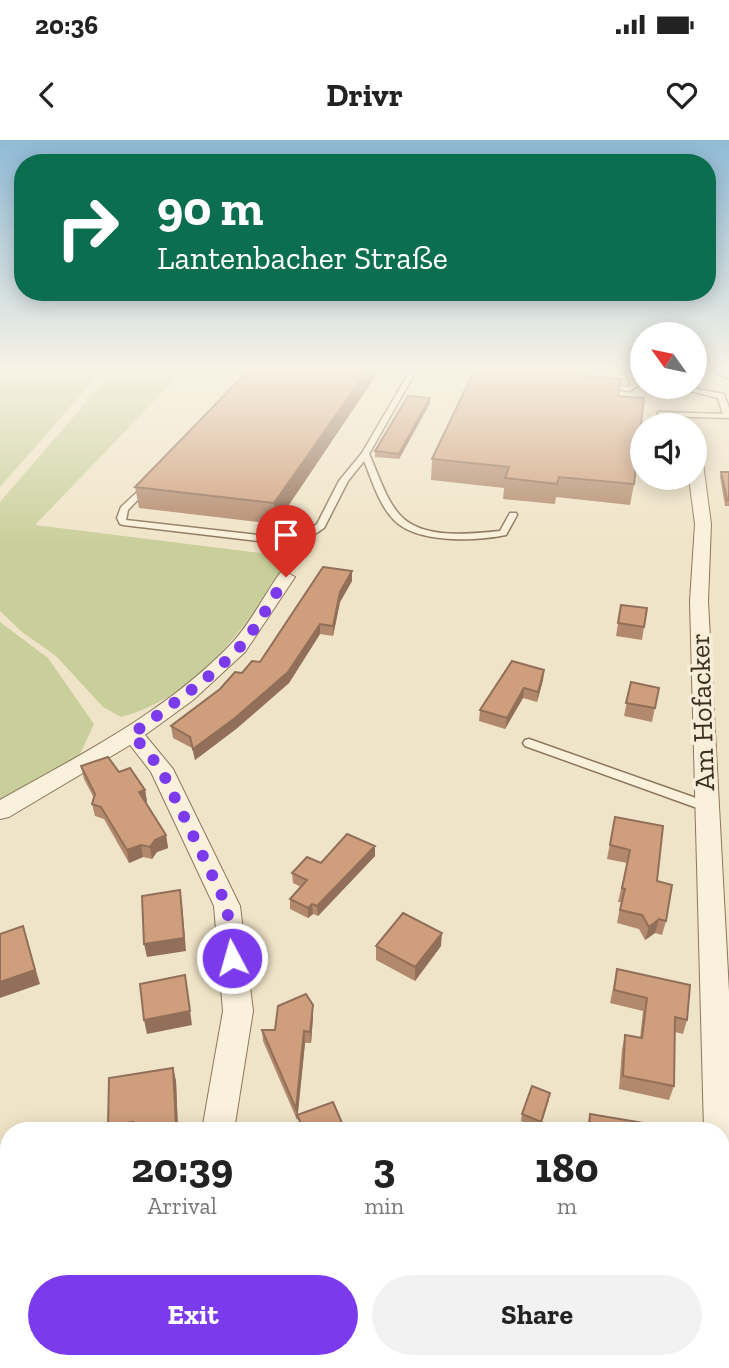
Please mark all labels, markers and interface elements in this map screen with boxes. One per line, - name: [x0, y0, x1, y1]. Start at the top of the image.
- text: 20:36: [35, 9, 98, 41]
- icon: back: [28, 76, 66, 114]
- text: Drivr: [326, 76, 403, 114]
- icon: heart: [663, 76, 701, 114]
- text: 90 m: [157, 179, 264, 238]
- icon: right: [42, 182, 133, 273]
- text: Lantenbacher Straße: [157, 239, 448, 277]
- north arrow: [630, 322, 707, 399]
- map controls: [630, 322, 707, 490]
- button: sound: [630, 413, 707, 490]
- pin: [256, 505, 316, 577]
- icon: arrive: [267, 516, 305, 554]
- street label: Am Hofacker: [683, 633, 721, 791]
- position arrow: [195, 921, 269, 995]
- text: 20:39: [131, 1142, 233, 1193]
- text: 3: [373, 1142, 395, 1193]
- text: 180: [535, 1142, 599, 1193]
- text: Arrival: [148, 1192, 217, 1220]
- text: min: [364, 1192, 404, 1220]
- text: m: [557, 1192, 577, 1220]
- button: Exit: [28, 1275, 358, 1355]
- button: Share: [372, 1275, 702, 1355]

